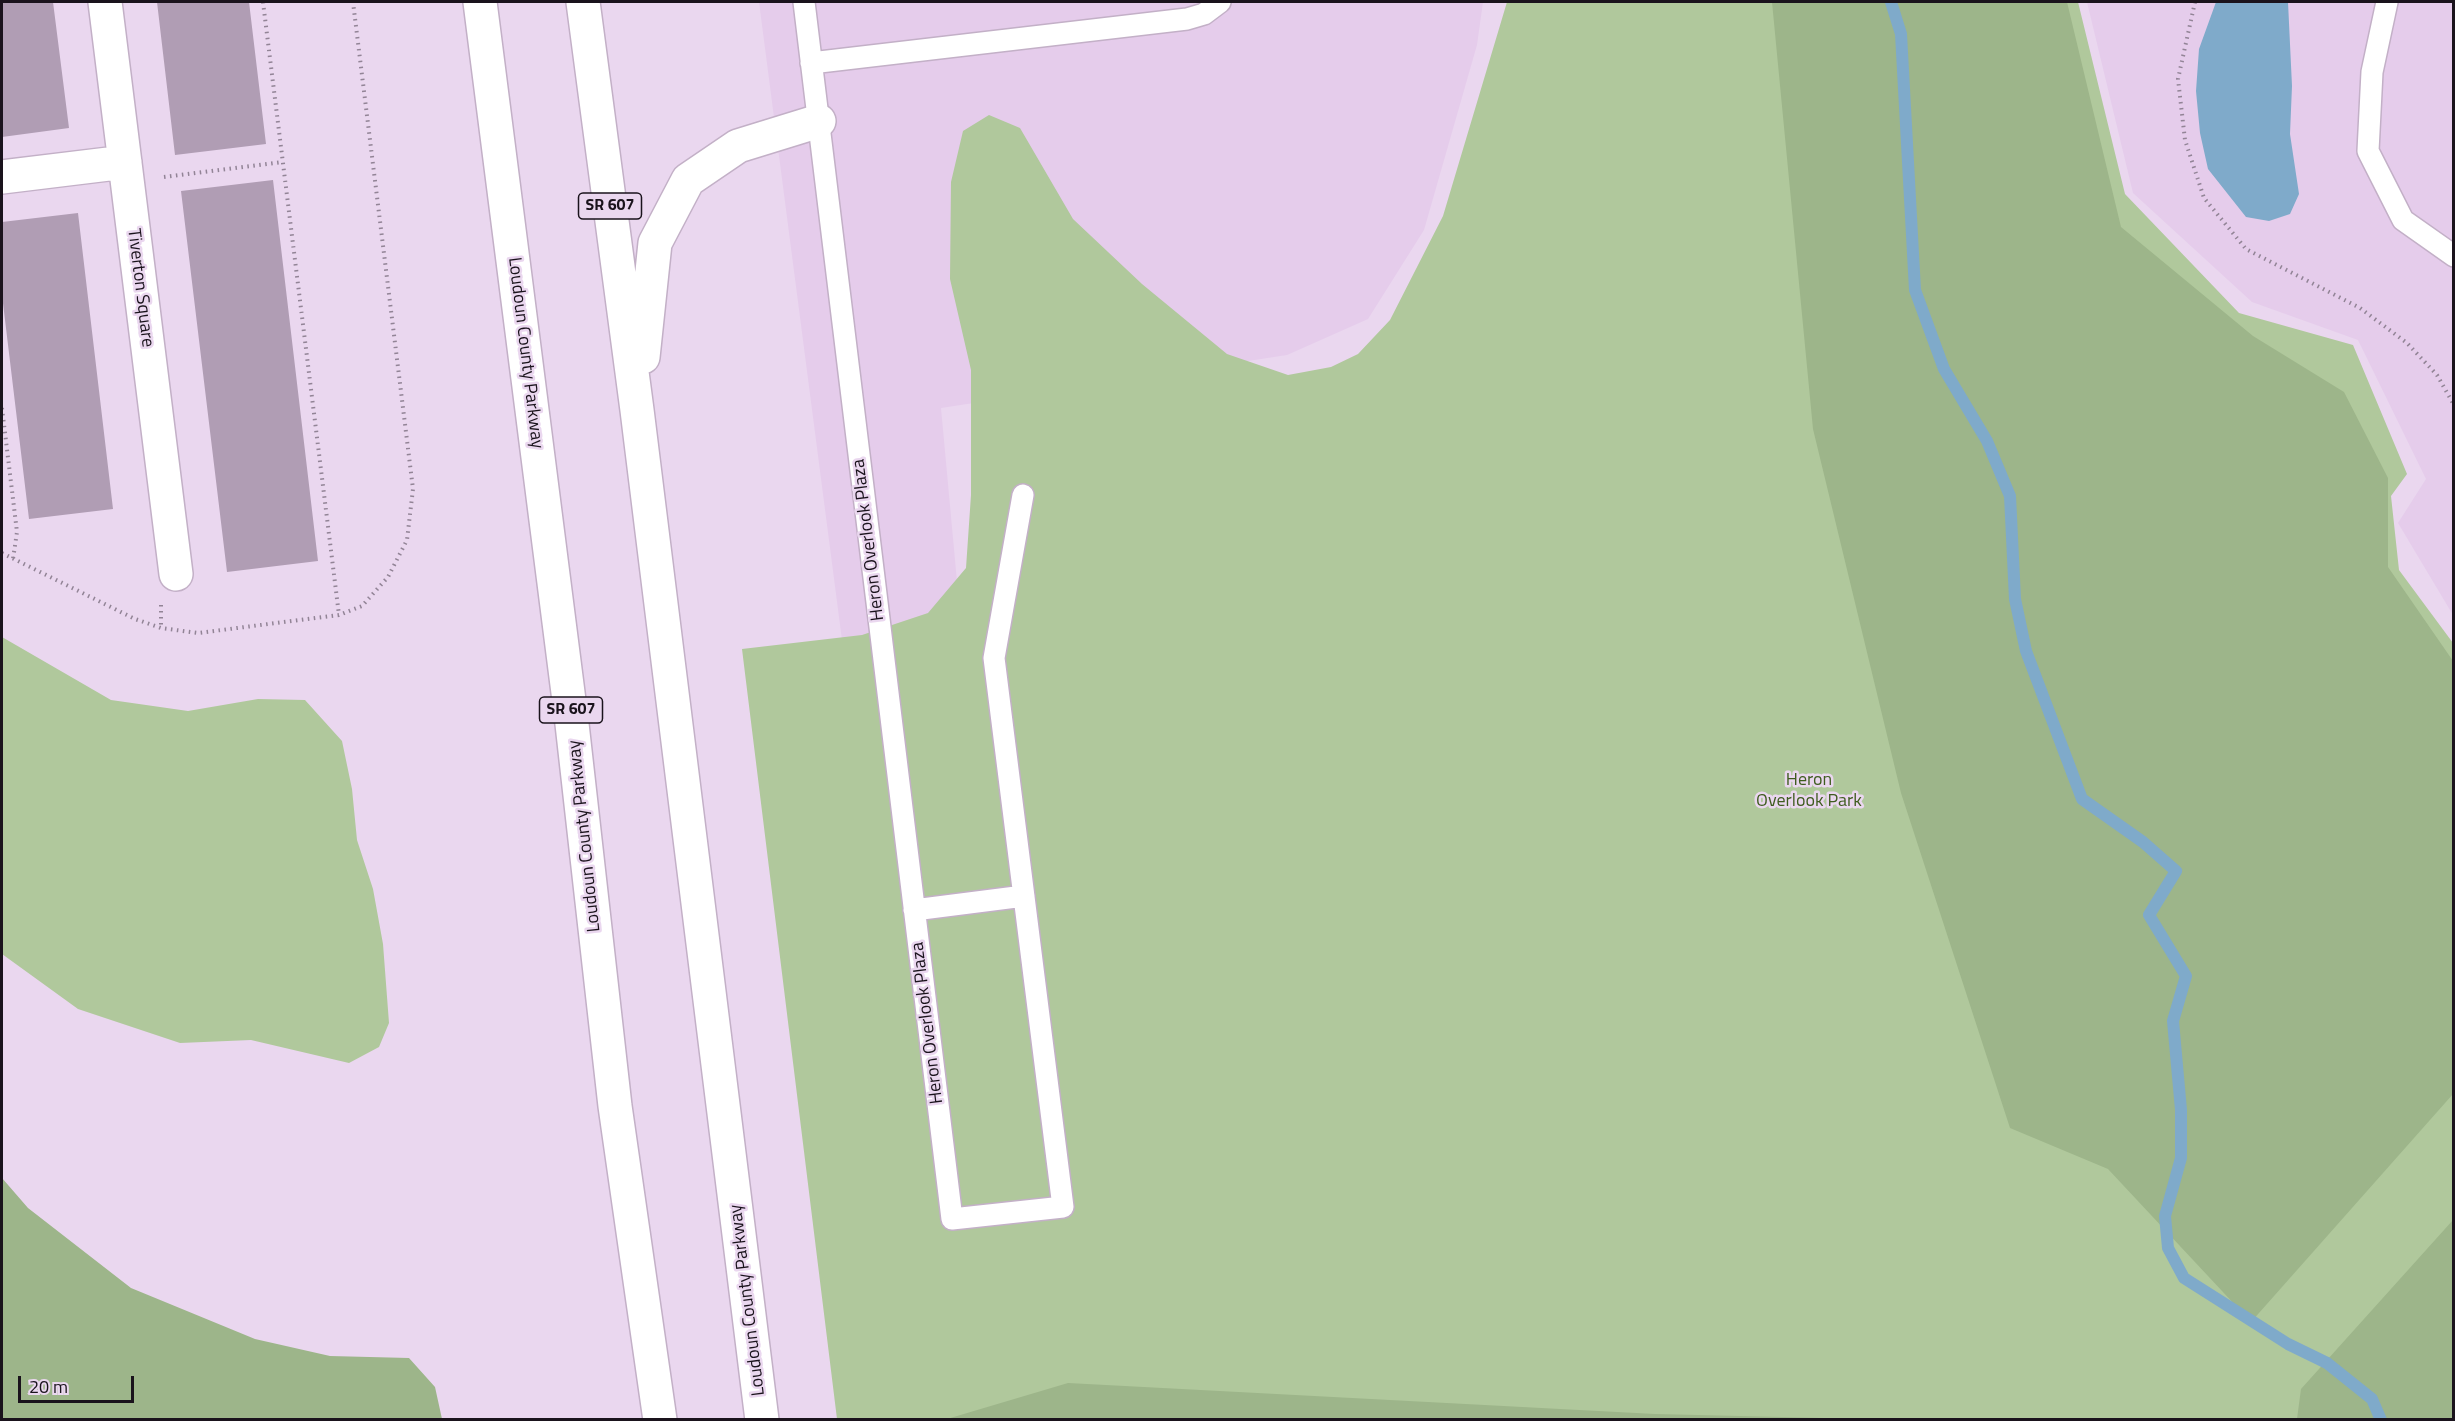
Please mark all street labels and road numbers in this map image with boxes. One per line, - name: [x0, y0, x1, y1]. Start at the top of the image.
- road number: SR 607: [578, 193, 642, 219]
- street label: Tiverton Square: [122, 227, 158, 349]
- street label: Loudoun County Parkway: [503, 256, 547, 450]
- street label: Heron Overlook Plaza: [848, 458, 890, 622]
- road number: SR 607: [540, 697, 602, 723]
- street label: Loudoun County Parkway: [564, 739, 606, 933]
- street label: Heron Overlook Plaza: [907, 941, 949, 1105]
- street label: Loudoun County Parkway: [726, 1203, 770, 1397]

